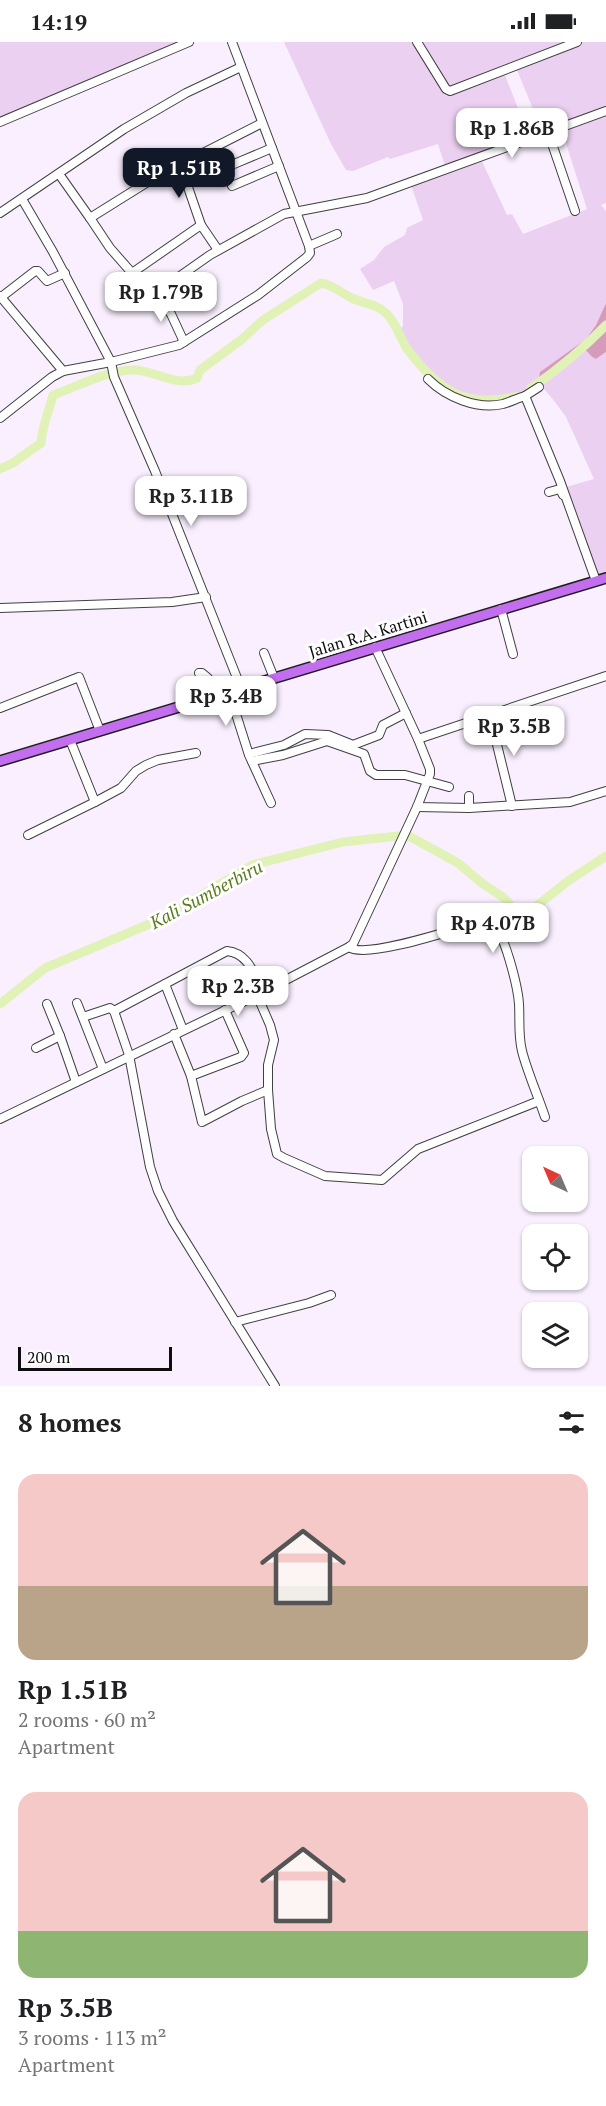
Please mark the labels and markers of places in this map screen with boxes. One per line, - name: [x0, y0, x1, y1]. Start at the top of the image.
- pin: Rp 1.86B: [450, 108, 574, 159]
- pin: Rp 1.51B: [117, 148, 241, 199]
- pin: Rp 1.79B: [99, 272, 223, 323]
- pin: Rp 3.11B: [129, 476, 253, 527]
- pin: Rp 3.4B: [171, 676, 281, 727]
- pin: Rp 3.5B: [459, 706, 569, 757]
- pin: Rp 4.07B: [431, 903, 555, 954]
- pin: Rp 2.3B: [183, 966, 293, 1017]

